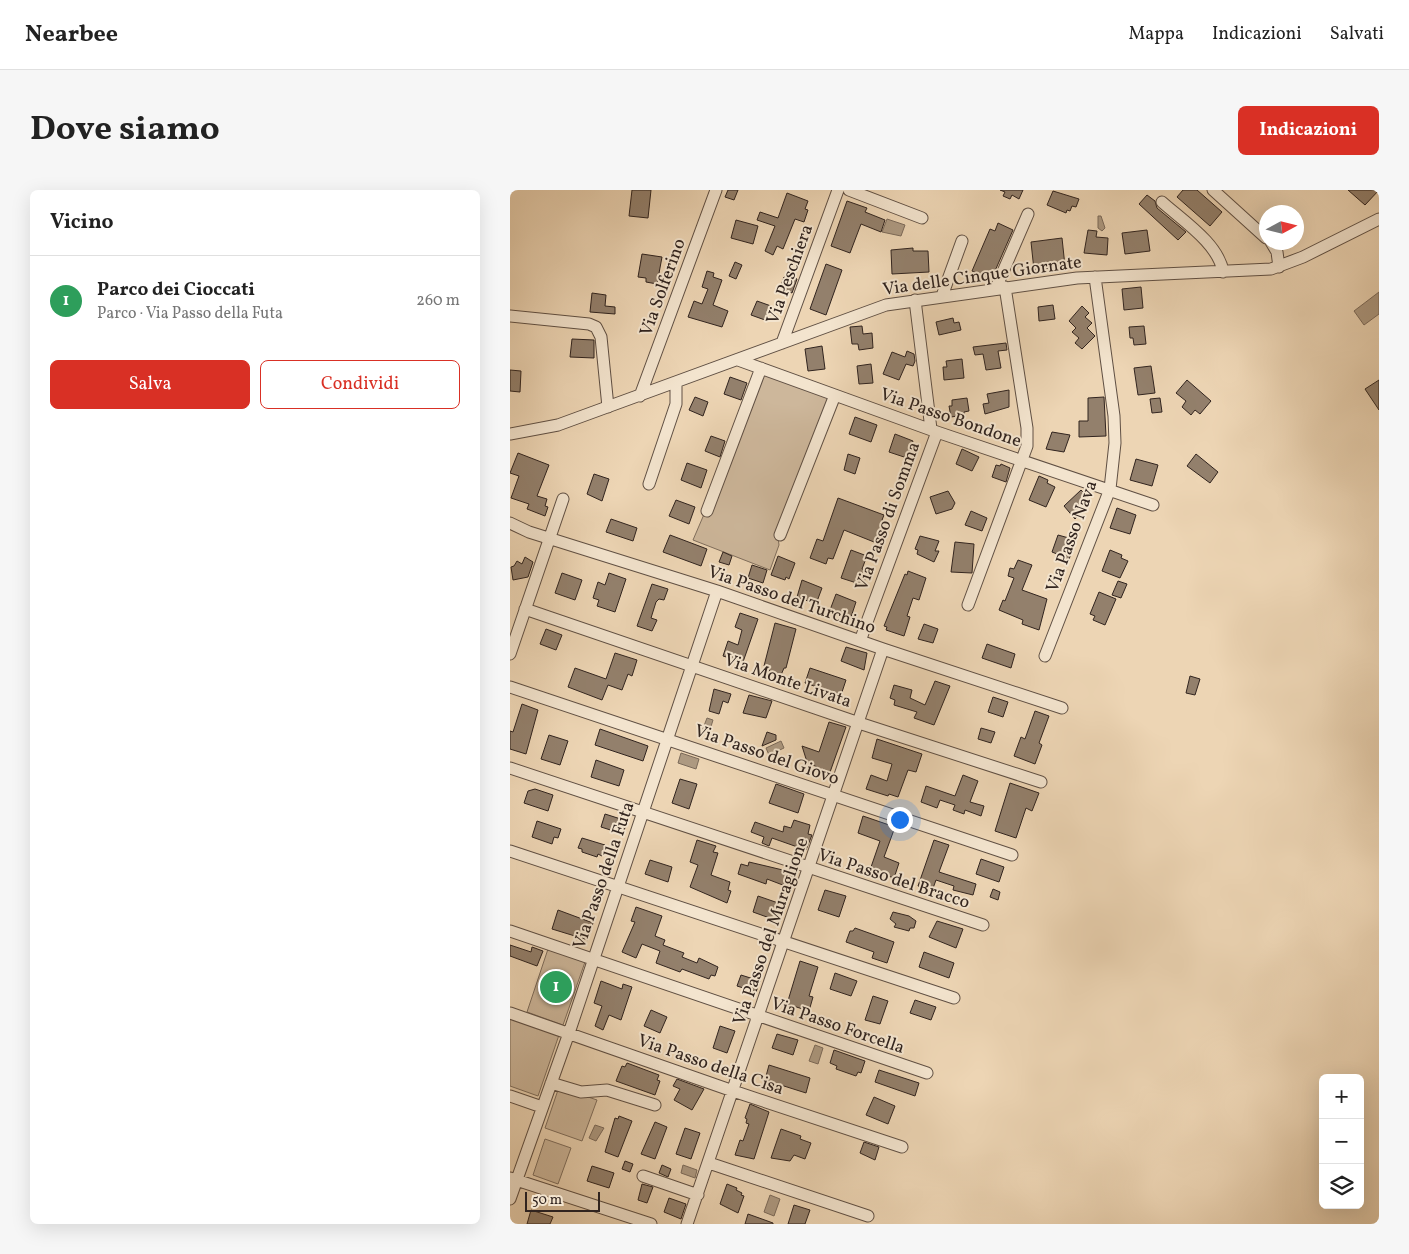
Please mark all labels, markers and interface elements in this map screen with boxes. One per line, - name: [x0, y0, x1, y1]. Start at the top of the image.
- text: Nearbee: [25, 18, 118, 52]
- text: Mappa: [1129, 22, 1184, 47]
- text: Indicazioni: [1212, 22, 1302, 47]
- text: Salvati: [1330, 22, 1384, 47]
- text: Dove siamo: [30, 106, 220, 154]
- button: Indicazioni: [1238, 106, 1379, 155]
- north arrow: [1259, 205, 1304, 250]
- text: Vicino: [50, 208, 114, 237]
- street label: Via Peschiera: [761, 221, 820, 328]
- street label: Via Solferino: [634, 235, 693, 340]
- street label: Via delle Cinque Giornate: [881, 250, 1083, 303]
- text: Parco dei Cioccati: [97, 277, 255, 303]
- text: 1: [63, 290, 69, 312]
- text: 260 m: [416, 290, 460, 312]
- text: Parco · Via Passo della Futa: [97, 303, 283, 325]
- button: Salva: [50, 360, 250, 409]
- button: Condividi: [260, 360, 460, 409]
- street label: Via Passo Bondone: [876, 383, 1025, 454]
- street label: Via Passo di Somma: [850, 438, 927, 595]
- street label: Via Passo Nava: [1041, 477, 1104, 596]
- street label: Via Passo del Turchino: [704, 560, 879, 641]
- street label: Via Monte Livata: [720, 648, 855, 715]
- street label: Via Passo del Giovo: [691, 719, 842, 792]
- street label: Via Passo della Futa: [567, 798, 641, 953]
- your location: [887, 807, 913, 833]
- street label: Via Passo del Muraglione: [728, 834, 815, 1029]
- street label: Via Passo del Bracco: [814, 843, 973, 916]
- pin: 1: [540, 968, 572, 1006]
- street label: Via Passo Forcella: [767, 992, 908, 1061]
- street label: Via Passo della Cisa: [634, 1029, 787, 1102]
- map controls: [1319, 1074, 1364, 1209]
- button: +: [1319, 1074, 1364, 1119]
- button: −: [1319, 1119, 1364, 1164]
- button: layers: [1319, 1164, 1364, 1209]
- scale bar: [525, 1189, 600, 1212]
- text: 50 m: [532, 1191, 562, 1210]

